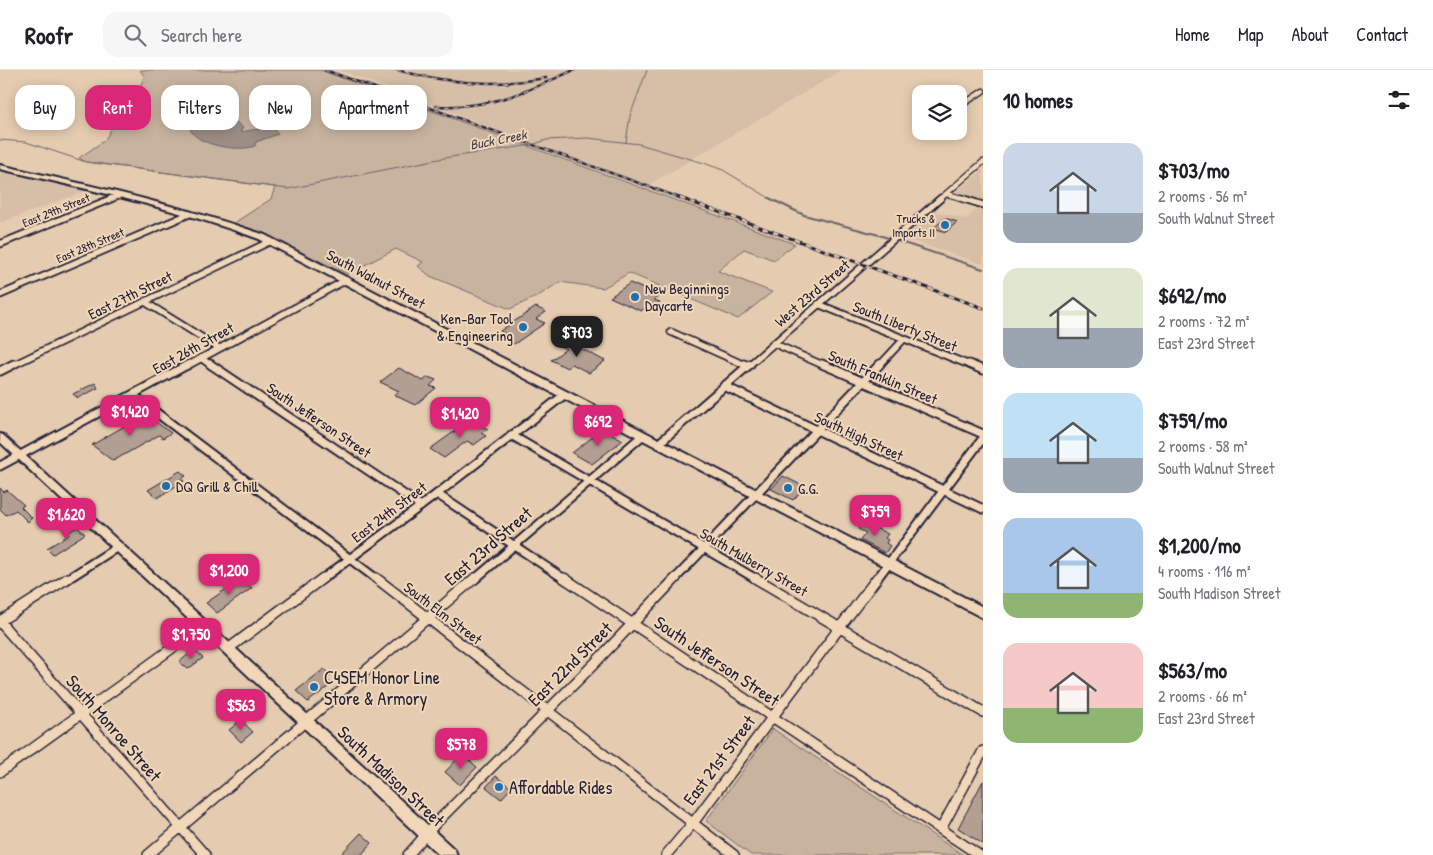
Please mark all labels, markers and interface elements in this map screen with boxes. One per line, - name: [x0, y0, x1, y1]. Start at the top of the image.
- search box: [103, 12, 453, 57]
- text: Roofr: [25, 19, 73, 51]
- icon: search: [121, 21, 149, 49]
- text: Search here: [161, 22, 242, 48]
- text: Home: [1175, 22, 1210, 47]
- text: Map: [1238, 22, 1263, 47]
- text: About: [1291, 22, 1328, 47]
- text: Contact: [1356, 22, 1408, 47]
- chip: Buy: [15, 85, 75, 130]
- chip: Rent: [85, 85, 151, 130]
- chip: Filters: [161, 85, 239, 130]
- chip: New: [249, 85, 311, 130]
- chip: Apartment: [321, 85, 427, 130]
- map controls: [912, 85, 967, 140]
- button: layers: [912, 85, 967, 140]
- text: 10 homes: [1003, 86, 1073, 115]
- icon: filters: [1385, 86, 1413, 114]
- water label: Buck Creek: [468, 124, 529, 154]
- text: $703/mo: [1158, 156, 1229, 185]
- icon: home: [1043, 163, 1103, 223]
- text: 2 rooms · 56 m²: [1158, 185, 1247, 207]
- street label: East 29th Street: [20, 188, 93, 231]
- text: South Walnut Street: [1158, 207, 1275, 229]
- place label: Trucks & Imports II: [892, 210, 935, 241]
- marker: Trucks & Imports II: [939, 219, 951, 231]
- street label: East 28th Street: [53, 223, 127, 267]
- street label: South Walnut Street: [323, 244, 430, 314]
- street label: West 23rd Street: [770, 254, 855, 332]
- street label: East 27th Street: [84, 265, 176, 324]
- place label: New Beginnings Daycarte: [645, 278, 729, 316]
- text: $692/mo: [1158, 281, 1226, 310]
- icon: home: [1043, 288, 1103, 348]
- marker: New Beginnings Daycarte: [629, 291, 641, 303]
- street label: South Liberty Street: [850, 296, 961, 357]
- place label: Ken-Bar Tool & Engineering: [437, 308, 513, 346]
- text: 2 rooms · 72 m²: [1158, 310, 1249, 332]
- pin: $703: [547, 316, 607, 358]
- street label: East 26th Street: [149, 317, 238, 379]
- marker: Ken-Bar Tool & Engineering: [517, 321, 529, 333]
- text: $703: [562, 321, 592, 343]
- text: East 23rd Street: [1158, 332, 1255, 354]
- street label: South Franklin Street: [825, 345, 942, 410]
- street label: South Jefferson Street: [263, 377, 376, 463]
- pin: $1,420: [89, 394, 171, 437]
- pin: $1,420: [419, 396, 501, 439]
- text: $1,420: [111, 400, 149, 422]
- text: $1,420: [441, 402, 479, 424]
- pin: $692: [568, 404, 628, 447]
- street label: South High Street: [811, 406, 907, 466]
- text: $759/mo: [1158, 406, 1227, 435]
- text: $692: [584, 410, 612, 432]
- icon: home: [1043, 413, 1103, 473]
- text: 2 rooms · 58 m²: [1158, 435, 1248, 457]
- text: South Walnut Street: [1158, 457, 1275, 479]
- place label: DQ Grill & Chill: [176, 476, 259, 497]
- street label: East 24th Street: [347, 476, 432, 547]
- place label: G.G.: [798, 478, 819, 499]
- marker: DQ Grill & Chill: [160, 480, 172, 492]
- marker: G.G.: [782, 482, 794, 494]
- pin: $759: [845, 494, 905, 537]
- pin: $1,620: [25, 498, 107, 540]
- street label: East 23rd Street: [439, 500, 538, 591]
- text: $759: [861, 500, 889, 522]
- text: $1,620: [47, 503, 85, 525]
- street label: South Mulberry Street: [696, 523, 812, 602]
- text: $1,200/mo: [1158, 531, 1241, 560]
- icon: home: [1043, 538, 1103, 598]
- pin: $1,200: [188, 554, 270, 596]
- text: $1,200: [210, 559, 248, 581]
- text: 4 rooms · 116 m²: [1158, 560, 1251, 582]
- street label: South Elm Street: [400, 577, 487, 650]
- text: South Madison Street: [1158, 582, 1280, 604]
- street label: South Jefferson Street: [649, 610, 785, 713]
- street label: East 22nd Street: [522, 616, 618, 712]
- pin: $1,750: [150, 618, 232, 660]
- text: $1,750: [171, 623, 211, 645]
- text: $563/mo: [1158, 656, 1227, 685]
- icon: home: [1043, 663, 1103, 723]
- place label: C4SEM Honor Line Store & Armory: [324, 665, 440, 711]
- street label: South Monroe Street: [61, 669, 168, 787]
- marker: C4SEM Honor Line Store & Armory: [308, 681, 320, 693]
- text: 2 rooms · 66 m²: [1158, 685, 1247, 707]
- pin: $563: [211, 688, 271, 731]
- text: $563: [227, 694, 255, 716]
- text: East 23rd Street: [1158, 707, 1255, 729]
- street label: East 21st Street: [677, 709, 761, 810]
- street label: South Madison Street: [332, 720, 450, 833]
- pin: $578: [431, 728, 491, 770]
- text: $578: [446, 733, 476, 755]
- place label: Affordable Rides: [509, 775, 612, 800]
- marker: Affordable Rides: [493, 781, 505, 793]

